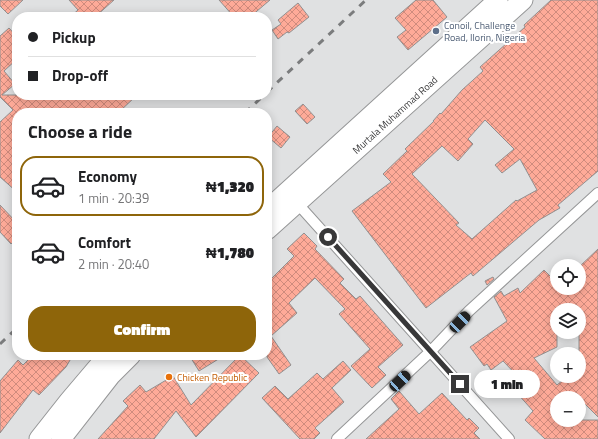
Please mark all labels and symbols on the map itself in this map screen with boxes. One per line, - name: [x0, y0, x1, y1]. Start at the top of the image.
- place label: Conoil, Challenge Road, Ilorin, Nigeria: [444, 18, 525, 45]
- marker: Conoil, Challenge Road, Ilorin, Nigeria: [431, 26, 441, 36]
- street label: Murtala Muhammad Road: [349, 73, 441, 157]
- route start: [319, 228, 337, 246]
- car: [447, 309, 473, 335]
- car: [387, 368, 413, 394]
- place label: Chicken Republic: [177, 370, 247, 385]
- callout: 1 min: [474, 370, 540, 398]
- marker: Chicken Republic: [164, 372, 174, 382]
- route end: [451, 375, 469, 393]

